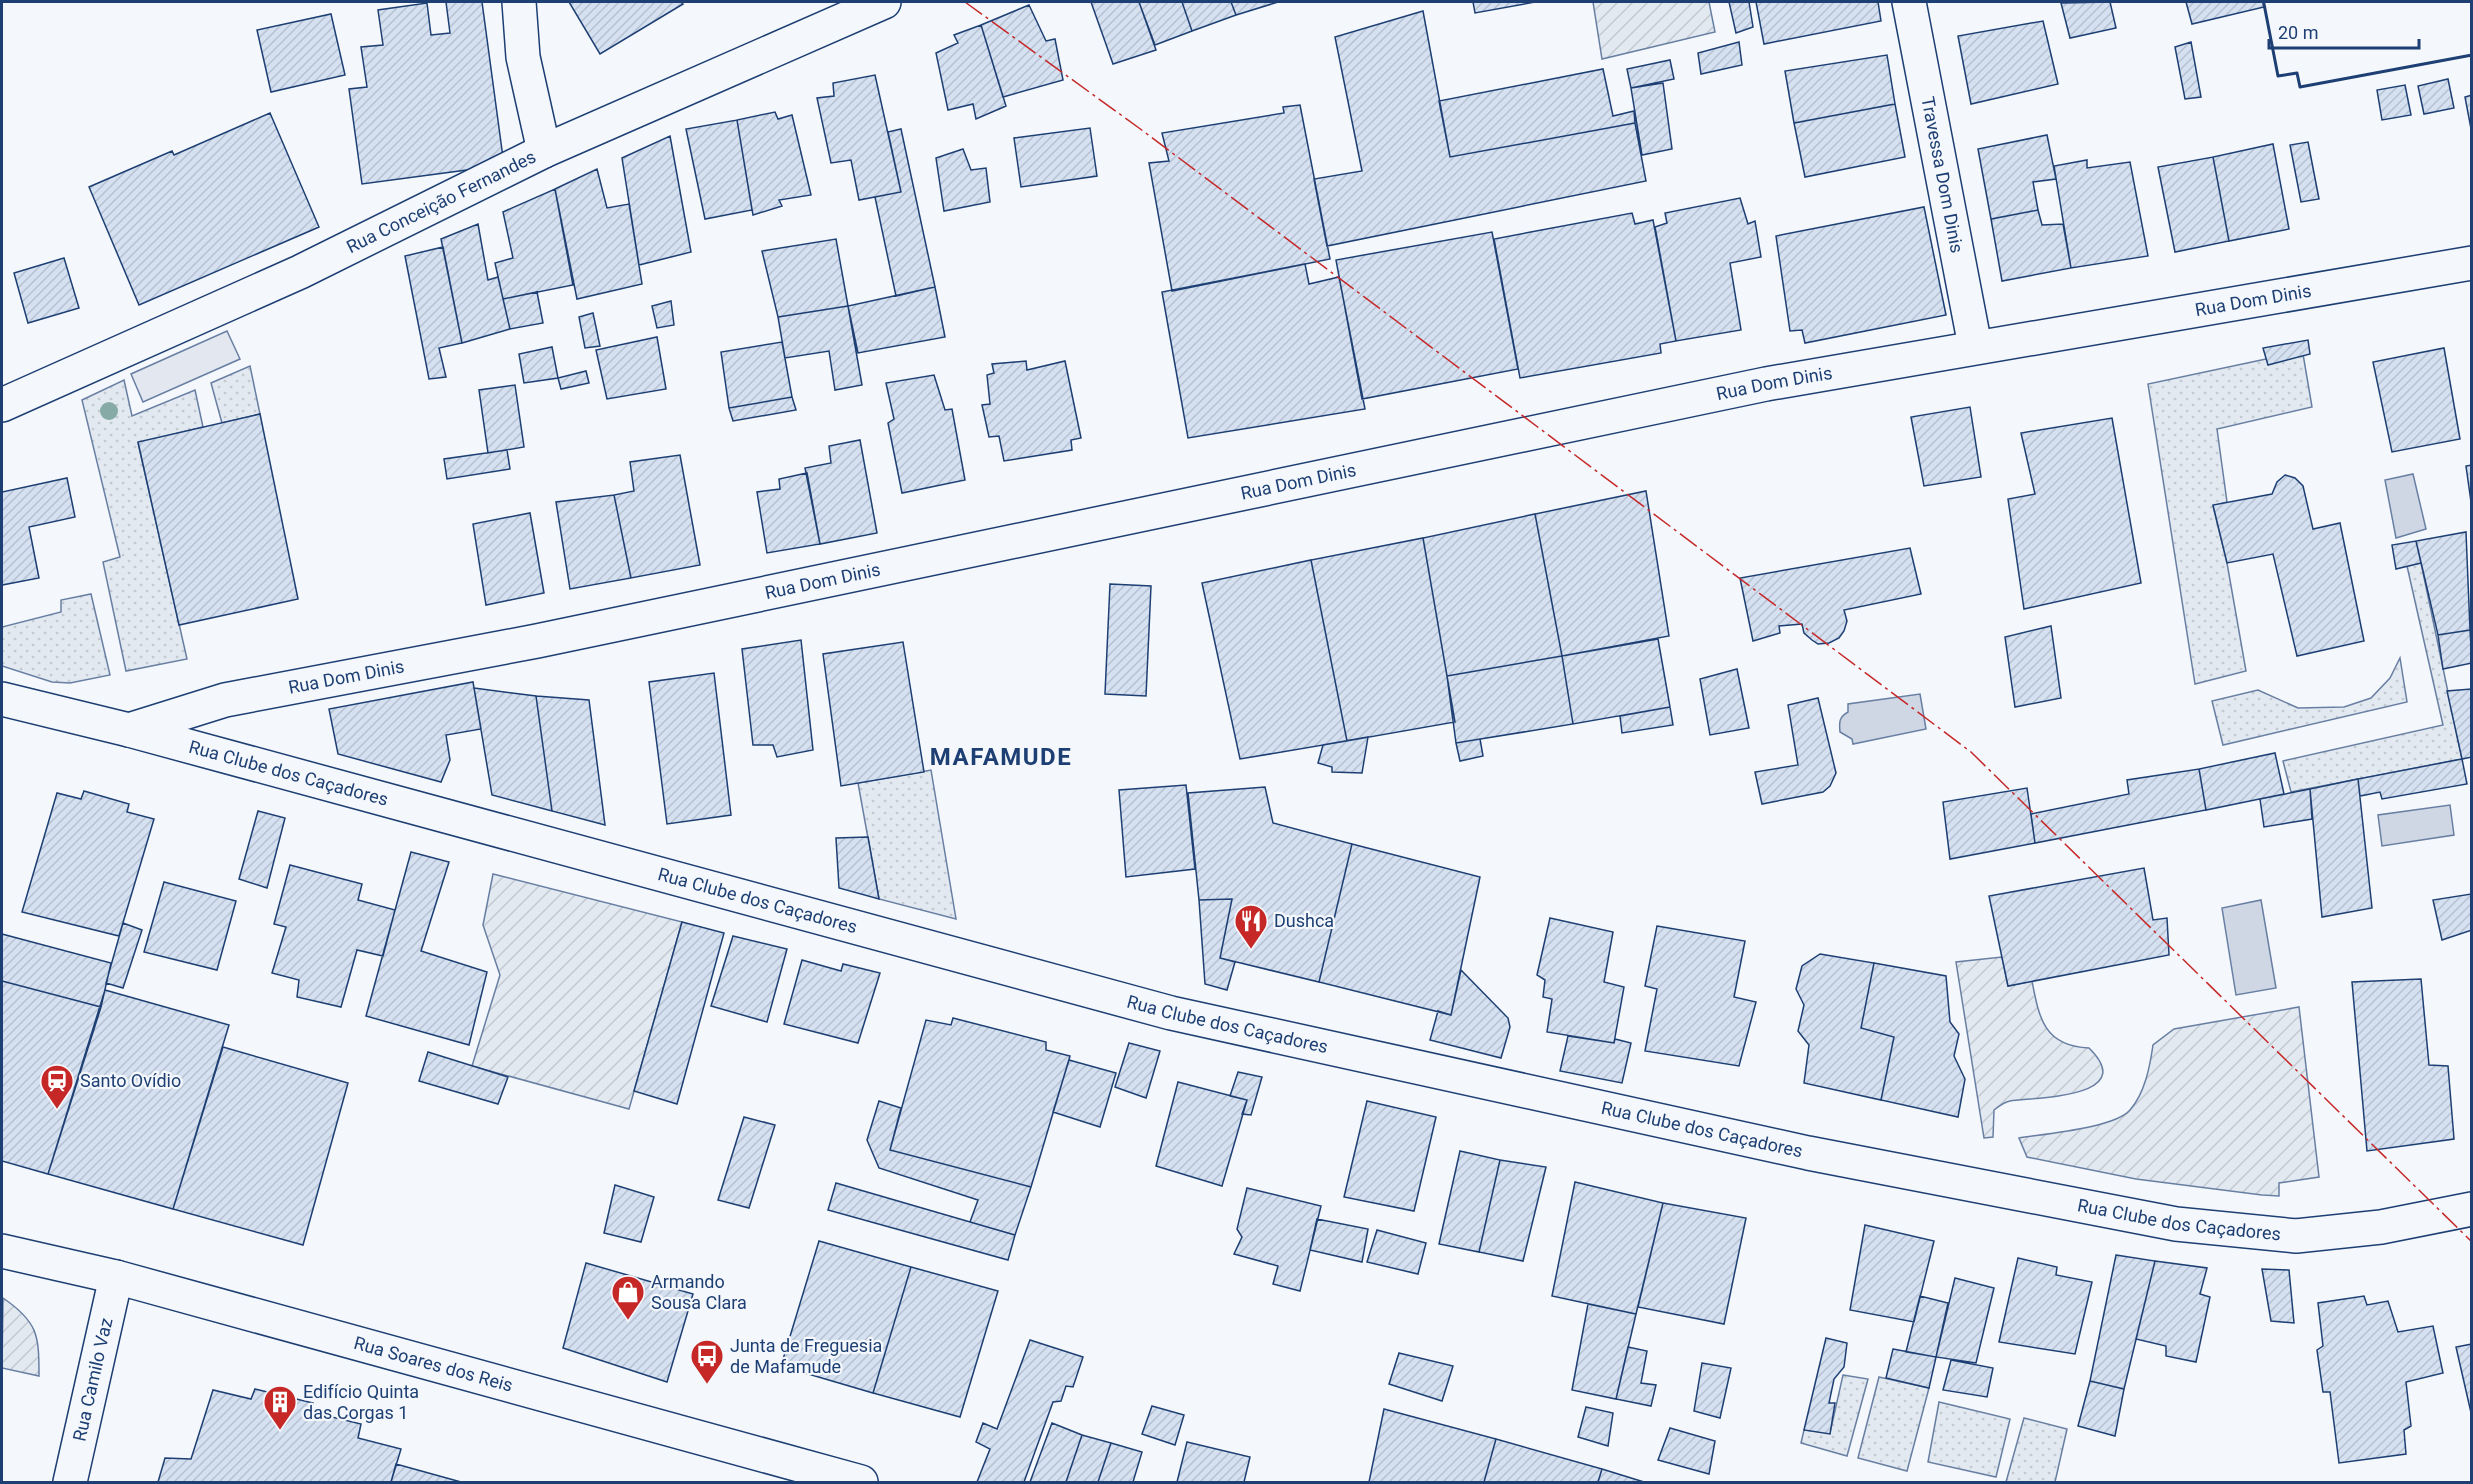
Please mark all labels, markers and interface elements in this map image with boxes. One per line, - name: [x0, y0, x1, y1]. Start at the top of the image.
- scale bar: [2269, 12, 2419, 50]
- text: 20 m: [2278, 22, 2318, 43]
- street label: Travessa Dom Dinis: [1917, 95, 1968, 255]
- street label: Rua Conceição Fernandes: [343, 146, 539, 257]
- street label: Rua Dom Dinis: [2193, 280, 2313, 320]
- street label: Rua Dom Dinis: [1714, 362, 1834, 404]
- street label: Rua Dom Dinis: [1239, 459, 1358, 504]
- street label: Rua Dom Dinis: [763, 558, 882, 603]
- street label: Rua Dom Dinis: [287, 655, 406, 698]
- street label: Rua Clube dos Caçadores: [187, 736, 391, 810]
- district label: MAFAMUDE: [930, 743, 1072, 771]
- street label: Rua Clube dos Caçadores: [656, 863, 860, 937]
- restaurant icon: Dushca: [1233, 903, 1269, 950]
- place label: Dushca: [1274, 910, 1334, 931]
- street label: Rua Clube dos Caçadores: [1125, 991, 1330, 1057]
- station icon: Santo Ovídio: [39, 1063, 75, 1110]
- place label: Santo Ovídio: [80, 1070, 181, 1091]
- street label: Rua Clube dos Caçadores: [1599, 1097, 1805, 1162]
- street label: Rua Clube dos Caçadores: [2076, 1194, 2282, 1244]
- place label: Armando Sousa Clara: [651, 1271, 747, 1313]
- shop icon: Armando Sousa Clara: [610, 1274, 646, 1321]
- street label: Rua Camilo Vaz: [68, 1316, 117, 1443]
- street label: Rua Soares dos Reis: [352, 1332, 515, 1396]
- place label: Junta de Freguesia de Mafamude: [730, 1335, 882, 1377]
- bus stop icon: Junta de Freguesia de Mafamude: [689, 1338, 725, 1385]
- place label: Edifício Quinta das Corgas 1: [303, 1381, 419, 1423]
- building icon: Edifício Quinta das Corgas 1: [262, 1384, 298, 1431]

